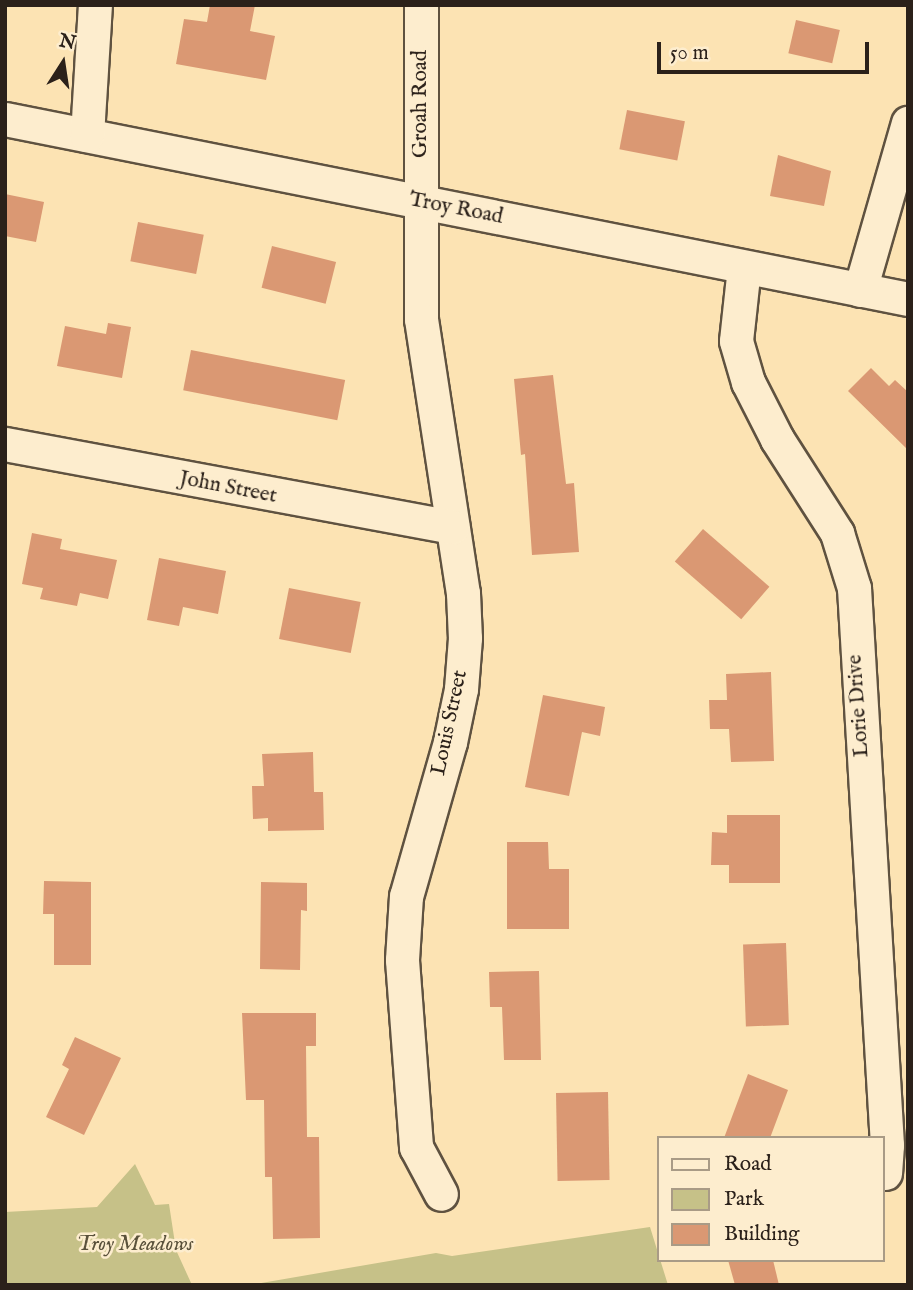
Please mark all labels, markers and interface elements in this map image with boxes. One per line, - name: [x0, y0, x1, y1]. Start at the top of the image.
- north arrow: [28, 28, 98, 98]
- scale bar: [661, 28, 873, 72]
- text: N: [57, 29, 78, 56]
- text: 50 m: [670, 40, 709, 67]
- street label: Groah Road: [408, 50, 434, 158]
- street label: Troy Road: [407, 188, 505, 230]
- street label: John Street: [177, 466, 279, 510]
- street label: Lorie Drive: [843, 654, 875, 758]
- street label: Louis Street: [427, 668, 473, 778]
- legend: [657, 1136, 885, 1262]
- text: Road: [724, 1151, 771, 1178]
- text: Park: [724, 1186, 764, 1213]
- text: Building: [724, 1221, 799, 1248]
- park label: Troy Meadows: [77, 1232, 193, 1258]

